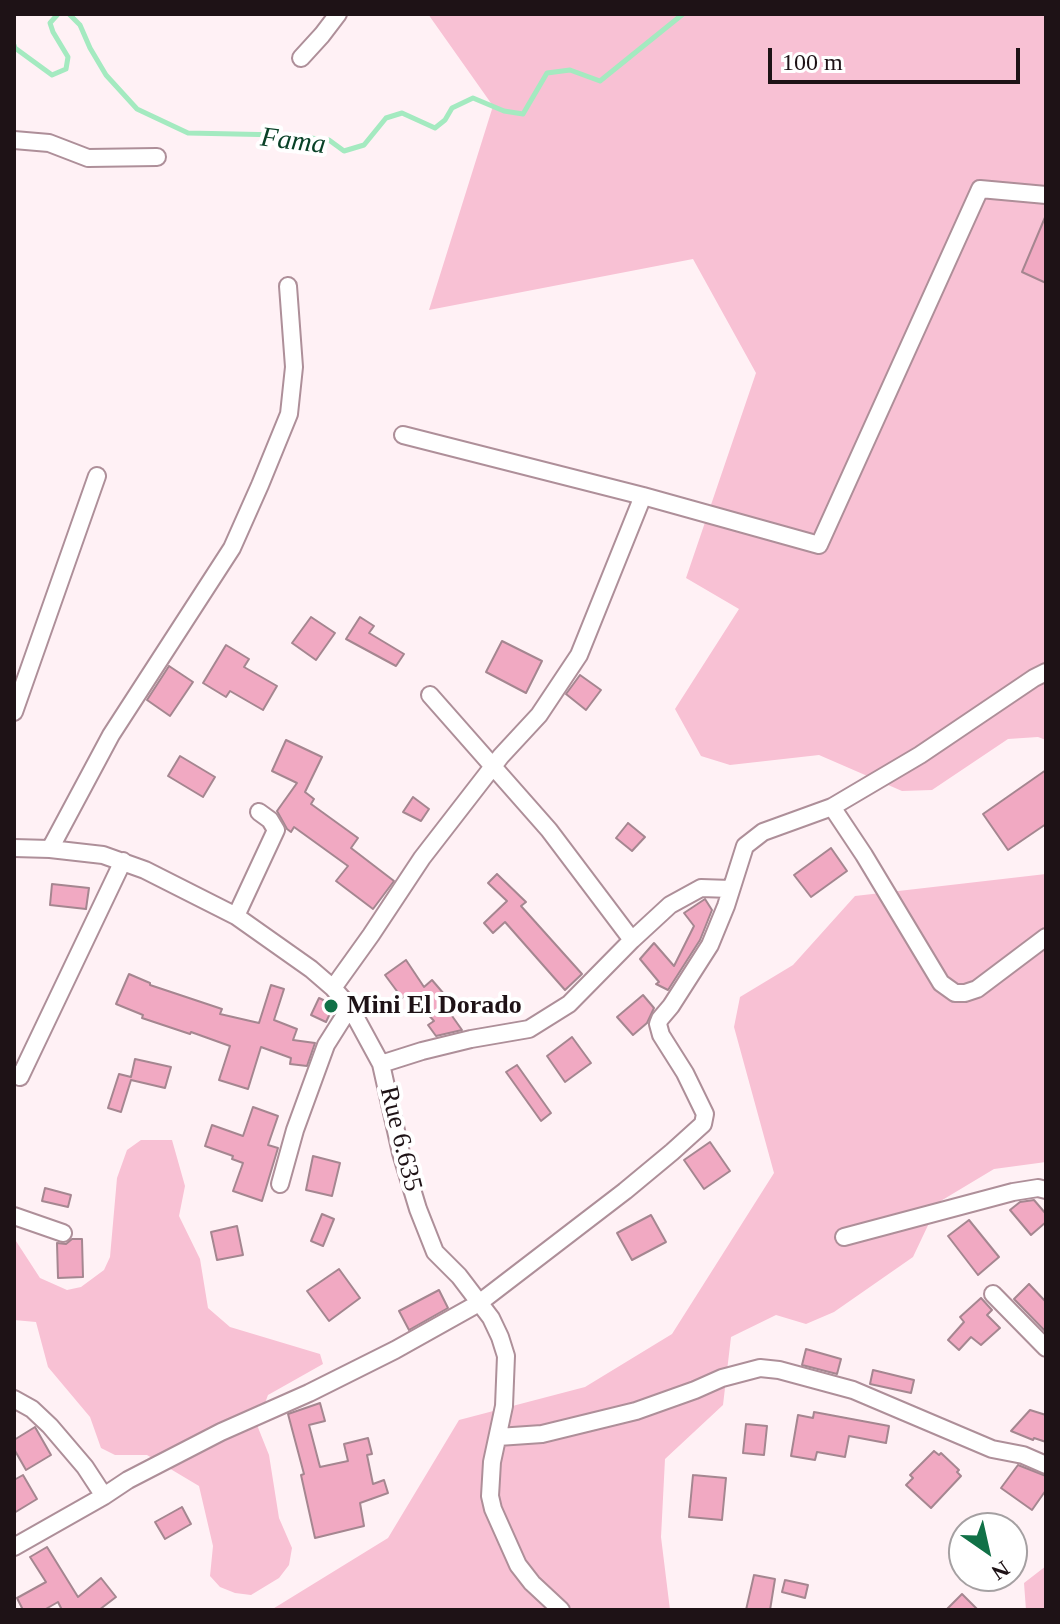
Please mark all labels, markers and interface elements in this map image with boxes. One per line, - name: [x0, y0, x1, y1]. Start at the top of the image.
- scale bar: [772, 32, 1024, 82]
- text: 100 m: [782, 49, 843, 75]
- water label: Fama: [259, 121, 327, 163]
- place label: Mini El Dorado: [347, 990, 522, 1022]
- marker: Mini El Dorado: [322, 997, 340, 1015]
- street label: Rue 6.635: [372, 1083, 428, 1195]
- north arrow: [948, 1512, 1028, 1592]
- text: N: [987, 1556, 1014, 1585]

